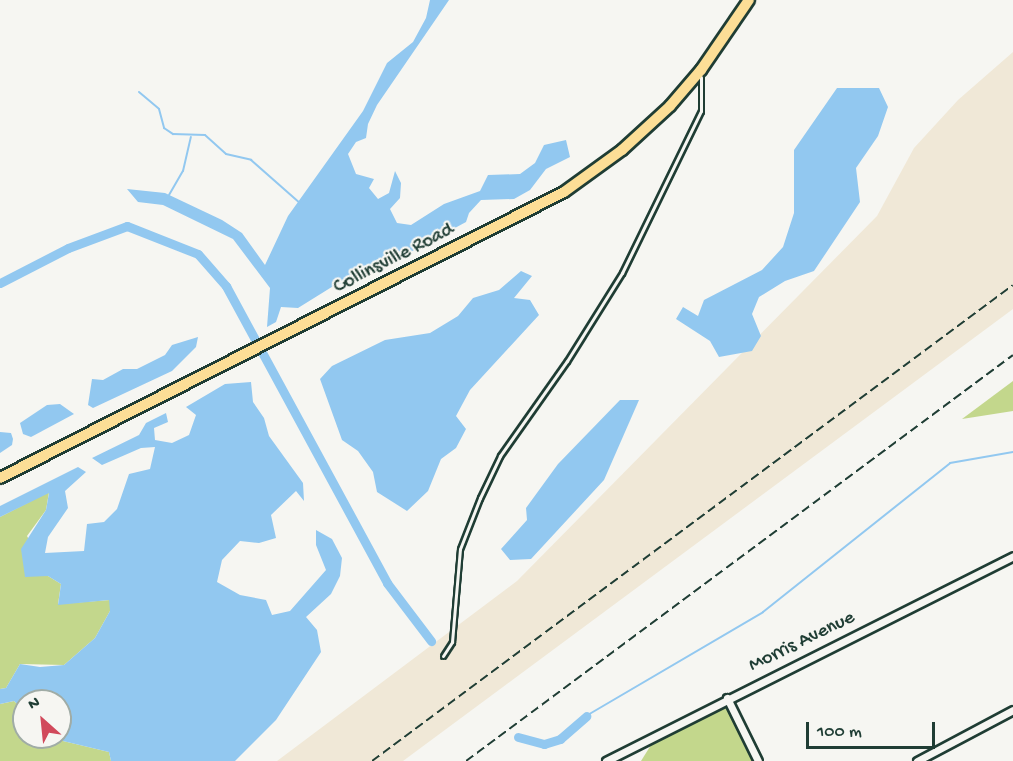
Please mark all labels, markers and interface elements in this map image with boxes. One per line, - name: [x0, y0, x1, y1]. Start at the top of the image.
- street label: Collinsville Road: [330, 218, 458, 300]
- street label: Morris Avenue: [745, 606, 859, 678]
- north arrow: [12, 689, 72, 749]
- text: N: [26, 693, 43, 715]
- scale bar: [809, 710, 938, 748]
- text: 100 m: [817, 722, 862, 743]

